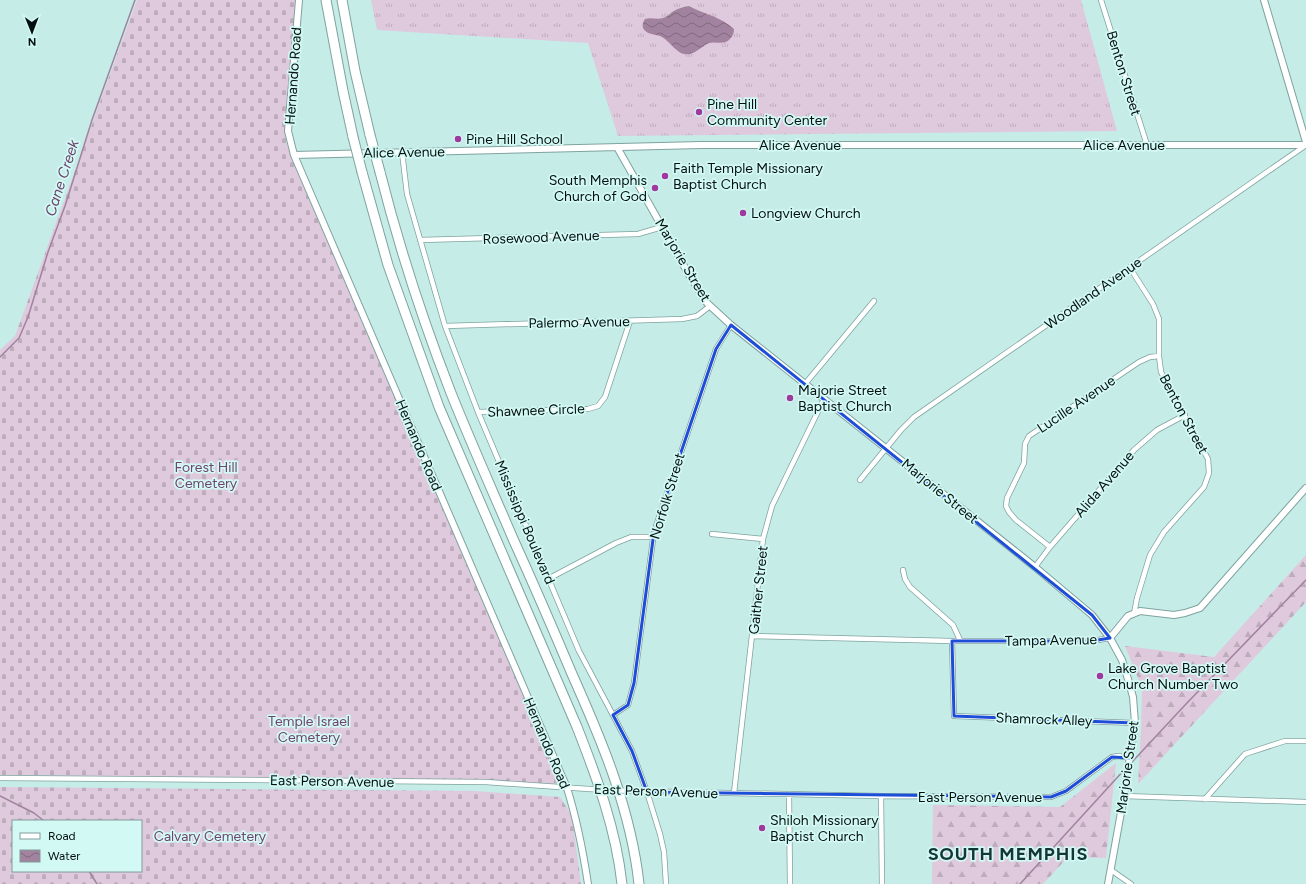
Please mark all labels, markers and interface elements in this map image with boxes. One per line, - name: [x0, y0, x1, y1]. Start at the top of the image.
- north arrow: [12, 12, 52, 52]
- street label: Hernando Road: [282, 27, 305, 125]
- street label: Benton Street: [1103, 29, 1144, 118]
- text: N: [28, 35, 37, 48]
- place label: Pine Hill Community Center: [707, 96, 827, 129]
- marker: Pine Hill Community Center: [694, 107, 704, 117]
- place label: Pine Hill School: [466, 131, 563, 148]
- marker: Pine Hill School: [453, 134, 463, 144]
- water label: Cane Creek: [41, 137, 83, 219]
- street label: Alice Avenue: [759, 137, 841, 154]
- street label: Alice Avenue: [1083, 137, 1165, 154]
- street label: Alice Avenue: [363, 143, 445, 162]
- place label: Faith Temple Missionary Baptist Church: [673, 160, 824, 193]
- marker: Faith Temple Missionary Baptist Church: [660, 171, 670, 181]
- place label: South Memphis Church of God: [549, 172, 647, 205]
- marker: South Memphis Church of God: [650, 183, 660, 193]
- place label: Longview Church: [751, 205, 861, 222]
- marker: Longview Church: [738, 208, 748, 218]
- street label: Marjorie Street: [651, 216, 714, 305]
- street label: Rosewood Avenue: [482, 227, 600, 248]
- street label: Woodland Avenue: [1042, 253, 1145, 333]
- street label: Palermo Avenue: [528, 313, 630, 332]
- street label: Benton Street: [1155, 371, 1212, 457]
- street label: Lucille Avenue: [1034, 372, 1119, 437]
- place label: Majorie Street Baptist Church: [798, 382, 892, 415]
- marker: Majorie Street Baptist Church: [785, 393, 795, 403]
- street label: Hernando Road: [392, 397, 445, 493]
- street label: Shawnee Circle: [487, 400, 585, 421]
- street label: Alida Avenue: [1071, 448, 1138, 521]
- street label: Norfolk Street: [646, 451, 689, 541]
- street label: Marjorie Street: [898, 455, 982, 528]
- street label: Mississippi Boulevard: [491, 458, 558, 587]
- park label: Forest Hill Cemetery: [174, 459, 238, 492]
- street label: Gaither Street: [745, 545, 772, 635]
- street label: Tampa Avenue: [1005, 631, 1098, 650]
- place label: Lake Grove Baptist Church Number Two: [1108, 660, 1238, 693]
- marker: Lake Grove Baptist Church Number Two: [1095, 671, 1105, 681]
- street label: Hernando Road: [520, 695, 573, 791]
- street label: Shamrock Alley: [995, 709, 1093, 730]
- park label: Temple Israel Cemetery: [268, 713, 350, 746]
- street label: Marjorie Street: [1113, 719, 1142, 815]
- street label: East Person Avenue: [270, 772, 395, 791]
- street label: East Person Avenue: [594, 781, 719, 802]
- street label: East Person Avenue: [918, 789, 1043, 806]
- place label: Shiloh Missionary Baptist Church: [770, 812, 879, 845]
- legend: [12, 820, 142, 872]
- marker: Shiloh Missionary Baptist Church: [757, 823, 767, 833]
- park label: Calvary Cemetery: [154, 828, 267, 845]
- text: Road: [48, 829, 76, 843]
- district label: SOUTH MEMPHIS: [928, 843, 1088, 865]
- text: Water: [48, 849, 80, 863]

